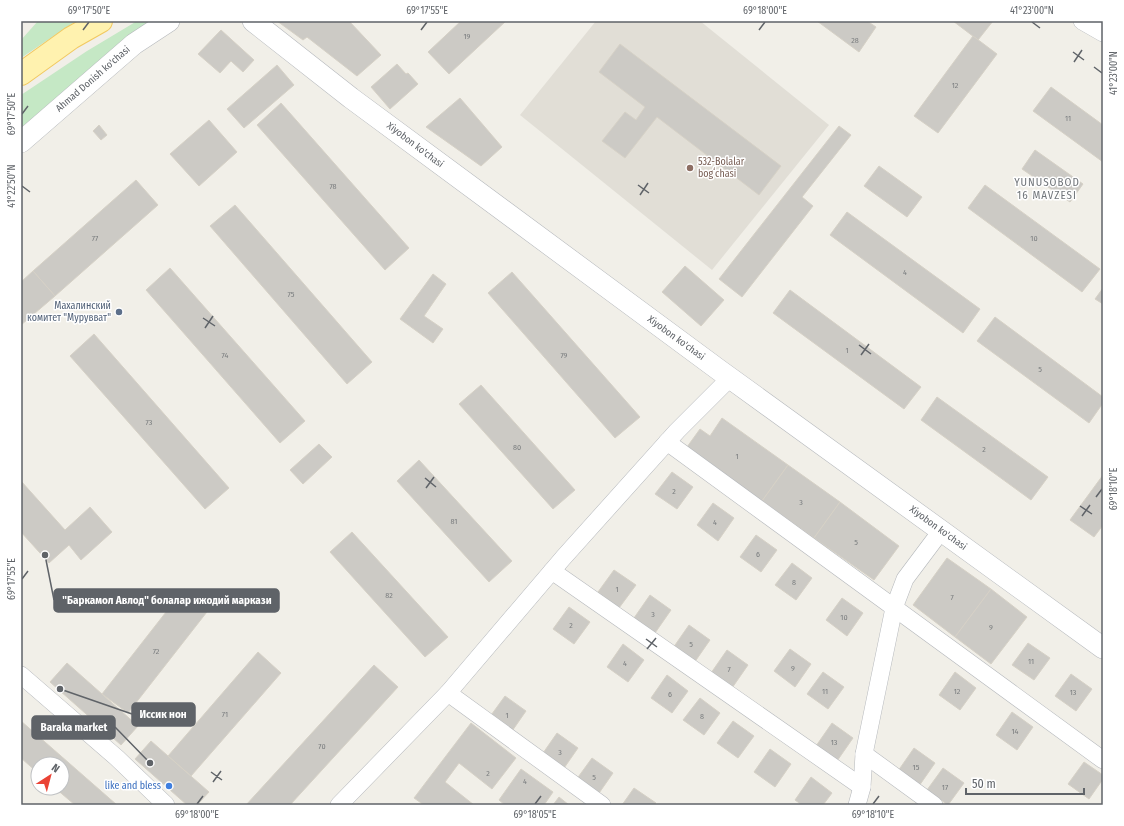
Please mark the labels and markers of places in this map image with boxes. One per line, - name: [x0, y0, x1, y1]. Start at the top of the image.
- place label: 532-Bolalar bogʻchasi: [698, 156, 745, 180]
- marker: 532-Bolalar bogʻchasi: [685, 163, 695, 173]
- place label: Махалинский комитет "Мурувват": [27, 300, 111, 324]
- marker: Махалинский комитет "Мурувват": [114, 307, 124, 317]
- callout: "Баркамол Авлод" болалар ижодий маркази: [54, 589, 279, 612]
- callout: Иссик нон: [132, 703, 195, 726]
- callout: Baraka market: [32, 716, 115, 739]
- place label: like and bless: [105, 780, 161, 792]
- marker: like and bless: [164, 781, 174, 791]

